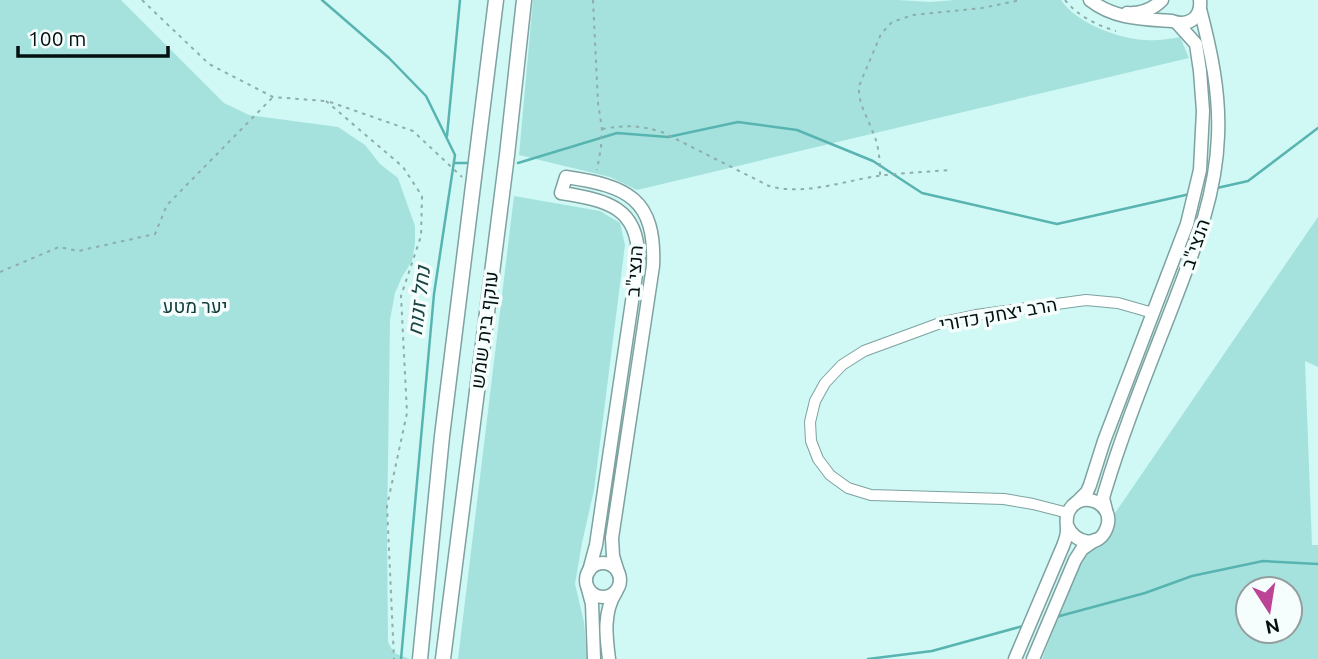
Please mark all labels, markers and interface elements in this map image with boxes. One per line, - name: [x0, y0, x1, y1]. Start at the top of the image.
- scale bar: [18, 14, 168, 58]
- text: 100 m: [28, 26, 86, 50]
- street label: הנצי"ב: [1176, 216, 1214, 272]
- street label: הנצי"ב: [621, 244, 647, 298]
- water label: נחל זנוח: [402, 263, 434, 337]
- street label: עוקף בית שמש: [466, 270, 502, 390]
- street label: הרב יצחק כדורי: [937, 293, 1059, 335]
- park label: יער מטע: [162, 295, 228, 317]
- north arrow: [1234, 575, 1304, 645]
- text: N: [1263, 614, 1282, 639]

